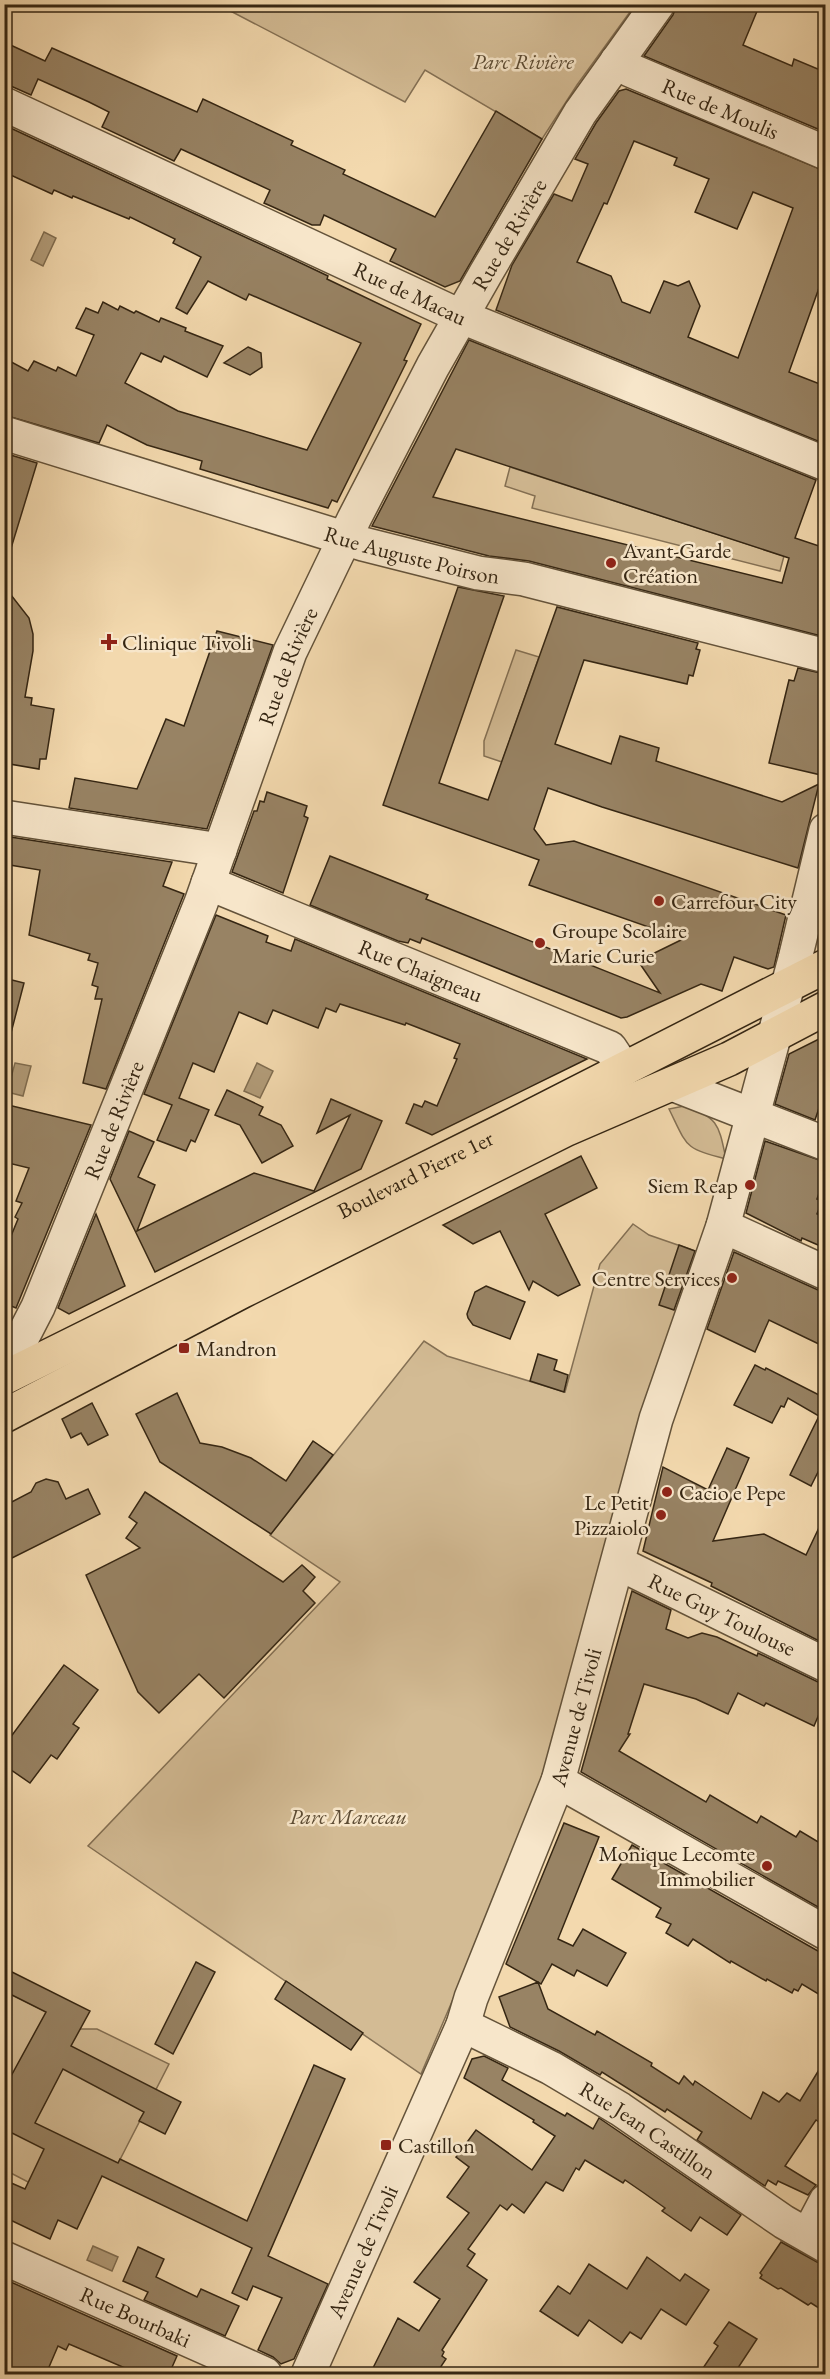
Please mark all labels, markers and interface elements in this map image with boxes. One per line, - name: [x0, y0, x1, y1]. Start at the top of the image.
- park label: Parc Rivière: [472, 47, 574, 76]
- street label: Rue de Moulis: [658, 71, 783, 146]
- street label: Rue de Rivière: [465, 173, 553, 295]
- street label: Rue de Macau: [349, 254, 472, 332]
- street label: Rue Auguste Poirson: [321, 518, 502, 590]
- place label: Avant-Garde Création: [622, 536, 732, 590]
- marker: Avant-Garde Création: [604, 556, 618, 570]
- street label: Rue de Rivière: [251, 602, 324, 729]
- place label: Clinique Tivoli: [122, 628, 252, 657]
- marker: Clinique Tivoli: [100, 633, 118, 651]
- place label: Carrefour City: [671, 887, 797, 916]
- marker: Carrefour City: [652, 894, 666, 908]
- place label: Groupe Scolaire Marie Curie: [552, 916, 687, 970]
- street label: Rue Chaigneau: [354, 932, 488, 1009]
- marker: Groupe Scolaire Marie Curie: [533, 936, 547, 950]
- street label: Rue de Rivière: [77, 1056, 150, 1183]
- street label: Boulevard Pierre 1er: [332, 1123, 499, 1225]
- place label: Siem Reap: [648, 1171, 738, 1200]
- marker: Siem Reap: [743, 1178, 757, 1192]
- place label: Centre Services: [592, 1264, 720, 1293]
- marker: Centre Services: [725, 1271, 739, 1285]
- place label: Mandron: [196, 1334, 277, 1363]
- marker: Mandron: [177, 1341, 191, 1355]
- place label: Cacio e Pepe: [679, 1478, 786, 1507]
- marker: Cacio e Pepe: [660, 1485, 674, 1499]
- place label: Le Petit Pizzaiolo: [574, 1488, 649, 1542]
- marker: Le Petit Pizzaiolo: [654, 1508, 668, 1522]
- street label: Rue Guy Toulouse: [644, 1566, 801, 1663]
- street label: Avenue de Tivoli: [542, 1645, 608, 1791]
- park label: Parc Marceau: [289, 1802, 407, 1831]
- place label: Monique Lecomte Immobilier: [598, 1839, 756, 1893]
- marker: Monique Lecomte Immobilier: [760, 1859, 774, 1873]
- street label: Rue Jean Castillon: [575, 2074, 722, 2186]
- place label: Castillon: [398, 2131, 475, 2160]
- marker: Castillon: [379, 2138, 393, 2152]
- street label: Avenue de Tivoli: [320, 2181, 405, 2323]
- street label: Rue Bourbaki: [76, 2279, 196, 2354]

